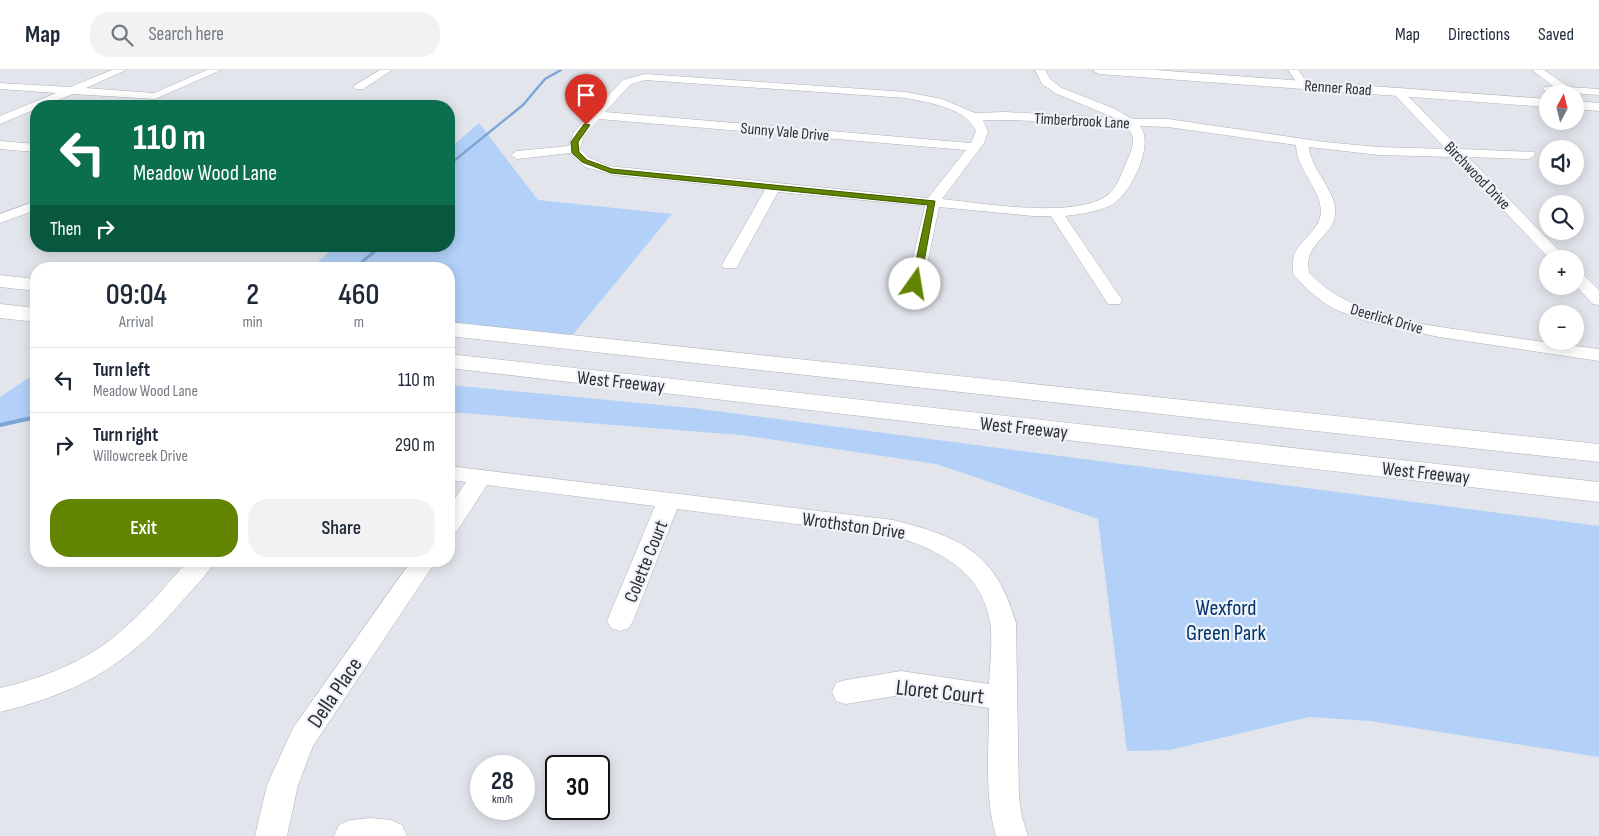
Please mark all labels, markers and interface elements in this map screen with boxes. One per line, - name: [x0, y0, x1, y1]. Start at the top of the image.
- search box: [90, 12, 440, 57]
- text: Map: [25, 20, 60, 49]
- icon: search: [108, 21, 136, 49]
- text: Search here: [148, 23, 224, 46]
- text: Map: [1395, 24, 1420, 45]
- text: Directions: [1448, 24, 1510, 45]
- text: Saved: [1538, 24, 1574, 45]
- pin: [565, 74, 607, 125]
- street label: Renner Road: [1304, 77, 1372, 100]
- icon: arrive: [572, 81, 600, 109]
- north arrow: [1539, 85, 1584, 130]
- map controls: [1539, 85, 1584, 350]
- street label: Timberbrook Lane: [1034, 110, 1130, 133]
- text: 110 m: [133, 117, 206, 160]
- street label: Sunny Vale Drive: [740, 119, 830, 146]
- icon: left: [50, 120, 115, 185]
- street label: Birchwood Drive: [1440, 138, 1514, 214]
- button: sound: [1539, 140, 1584, 185]
- text: Meadow Wood Lane: [133, 160, 277, 187]
- button: search: [1539, 195, 1584, 240]
- icon: right: [91, 215, 119, 243]
- text: Then: [50, 218, 81, 241]
- button: +: [1539, 250, 1584, 295]
- position arrow: [888, 257, 940, 309]
- text: 09:04: [106, 277, 167, 313]
- text: 2: [246, 277, 259, 313]
- text: 460: [338, 277, 379, 313]
- street label: Deerlick Drive: [1348, 300, 1425, 339]
- button: −: [1539, 305, 1584, 350]
- text: Arrival: [119, 313, 153, 332]
- text: min: [243, 313, 263, 332]
- text: m: [354, 313, 364, 332]
- text: Turn left: [93, 359, 150, 382]
- icon: left: [50, 366, 78, 394]
- street label: West Freeway: [576, 366, 666, 399]
- text: 110 m: [398, 369, 435, 392]
- text: Meadow Wood Lane: [93, 382, 198, 401]
- street label: West Freeway: [979, 412, 1069, 445]
- text: Turn right: [93, 424, 158, 447]
- icon: right: [50, 431, 78, 459]
- text: 290 m: [395, 434, 435, 457]
- text: Willowcreek Drive: [93, 447, 188, 466]
- street label: West Freeway: [1381, 457, 1471, 490]
- button: Exit: [50, 499, 238, 557]
- button: Share: [248, 499, 435, 557]
- street label: Wrothston Drive: [801, 508, 907, 545]
- street label: Colette Court: [620, 517, 673, 606]
- park label: Wexford Green Park: [1186, 595, 1266, 647]
- street label: Della Place: [302, 652, 369, 733]
- street label: Lloret Court: [894, 674, 985, 711]
- speed limit sign: 30: [545, 755, 610, 820]
- text: 28: [491, 766, 514, 797]
- text: km/h: [492, 792, 513, 807]

